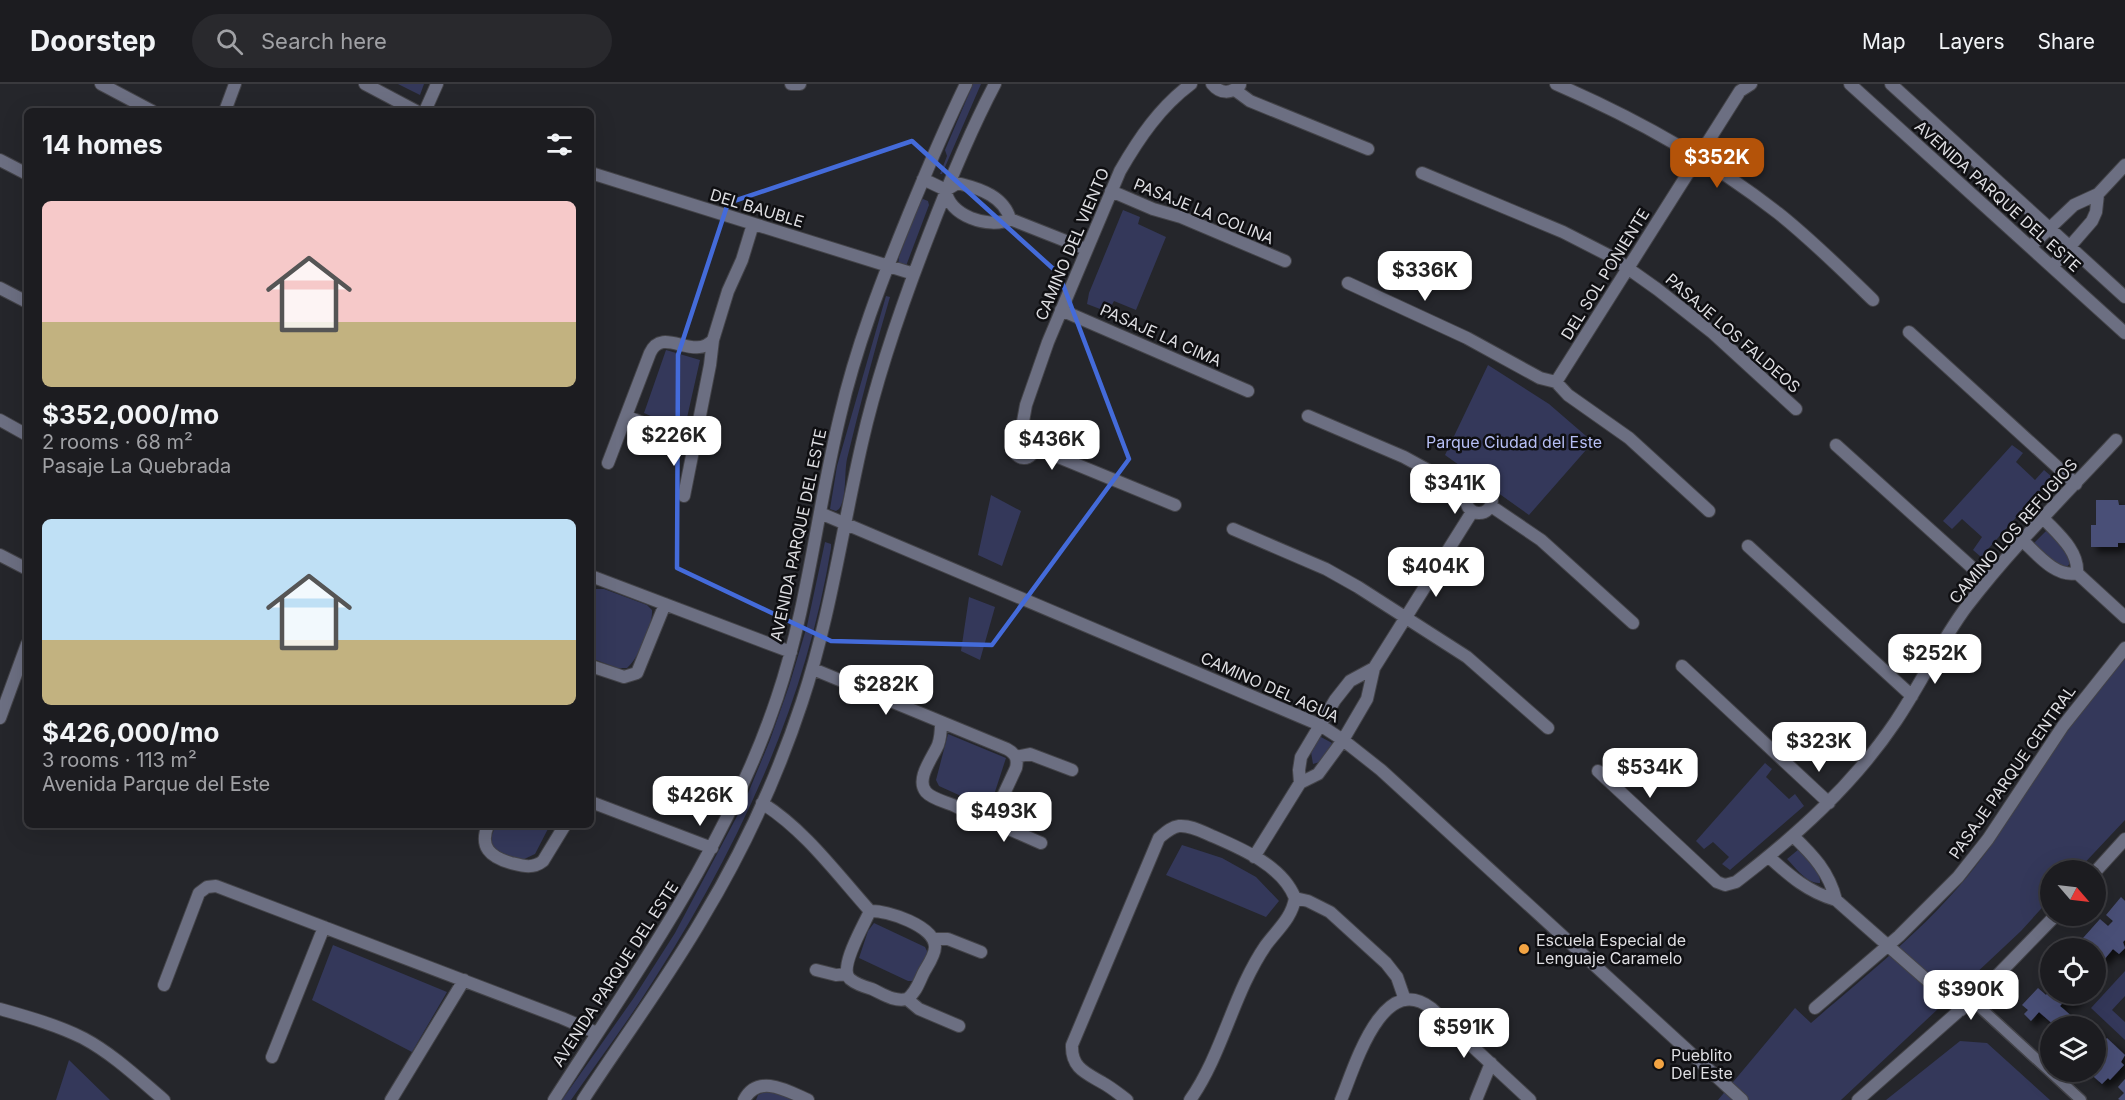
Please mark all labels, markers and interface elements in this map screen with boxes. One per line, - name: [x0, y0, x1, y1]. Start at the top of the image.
- search box: [192, 14, 612, 68]
- text: Doorstep: [30, 24, 156, 58]
- icon: search: [213, 25, 246, 58]
- text: Search here: [261, 28, 387, 54]
- text: Map: [1862, 29, 1906, 54]
- text: Layers: [1939, 29, 2005, 54]
- text: Share: [2038, 29, 2095, 54]
- street label: AVENIDA PARQUE DEL ESTE: [1911, 116, 2085, 276]
- icon: filters: [543, 128, 576, 161]
- text: 14 homes: [42, 129, 163, 160]
- pin: $352K: [1675, 138, 1759, 189]
- text: $352K: [1684, 145, 1750, 169]
- street label: CAMINO DEL VIENTO: [1031, 165, 1113, 323]
- street label: PASAJE LA COLINA: [1131, 174, 1277, 248]
- street label: DEL BAUBLE: [708, 184, 806, 232]
- street label: DEL SOL PONIENTE: [1556, 205, 1654, 343]
- icon: home: [255, 240, 363, 348]
- pin: $336K: [1383, 251, 1467, 302]
- text: $336K: [1392, 258, 1458, 282]
- street label: PASAJE LOS FALDEOS: [1662, 269, 1804, 397]
- street label: PASAJE LA CIMA: [1097, 299, 1225, 371]
- text: $352,000/mo: [42, 399, 219, 430]
- pin: $226K: [632, 416, 716, 467]
- pin: $436K: [1010, 420, 1094, 471]
- text: $226K: [641, 423, 707, 447]
- street label: AVENIDA PARQUE DEL ESTE: [766, 427, 830, 643]
- text: $436K: [1019, 427, 1085, 451]
- text: 2 rooms · 68 m²: [42, 430, 193, 454]
- park label: Parque Ciudad del Este: [1426, 432, 1602, 452]
- text: Pasaje La Quebrada: [42, 454, 231, 478]
- street label: CAMINO LOS REFUGIOS: [1945, 454, 2081, 608]
- pin: $341K: [1413, 464, 1497, 515]
- text: $341K: [1424, 471, 1486, 495]
- pin: $404K: [1394, 547, 1478, 598]
- text: $404K: [1402, 554, 1470, 578]
- icon: home: [255, 558, 363, 666]
- pin: $252K: [1893, 634, 1977, 685]
- text: $252K: [1902, 641, 1968, 665]
- street label: CAMINO DEL AGUA: [1198, 647, 1342, 727]
- pin: $282K: [844, 665, 928, 716]
- text: $282K: [853, 672, 919, 696]
- street label: PASAJE PARQUE CENTRAL: [1944, 681, 2080, 863]
- text: $426,000/mo: [42, 717, 219, 748]
- pin: $323K: [1777, 722, 1861, 773]
- text: $323K: [1786, 729, 1852, 753]
- text: 3 rooms · 113 m²: [42, 748, 197, 772]
- pin: $534K: [1608, 748, 1692, 799]
- text: $534K: [1617, 755, 1683, 779]
- text: Avenida Parque del Este: [42, 772, 270, 796]
- pin: $426K: [658, 776, 742, 827]
- text: $426K: [667, 783, 733, 807]
- pin: $493K: [962, 792, 1046, 843]
- text: $493K: [971, 799, 1037, 823]
- north arrow: [2040, 860, 2106, 926]
- map controls: [2040, 860, 2106, 1082]
- street label: AVENIDA PARQUE DEL ESTE: [548, 878, 682, 1070]
- place label: Escuela Especial de Lenguaje Caramelo: [1536, 930, 1686, 968]
- button: locate: [2040, 938, 2106, 1004]
- marker: Escuela Especial de Lenguaje Caramelo: [1517, 942, 1531, 956]
- pin: $390K: [1929, 970, 2013, 1021]
- text: $390K: [1938, 977, 2004, 1001]
- pin: $591K: [1422, 1008, 1506, 1059]
- text: $591K: [1433, 1015, 1495, 1039]
- button: layers: [2040, 1016, 2106, 1082]
- place label: Pueblito Del Este: [1671, 1045, 1733, 1083]
- marker: Pueblito Del Este: [1652, 1057, 1666, 1071]

